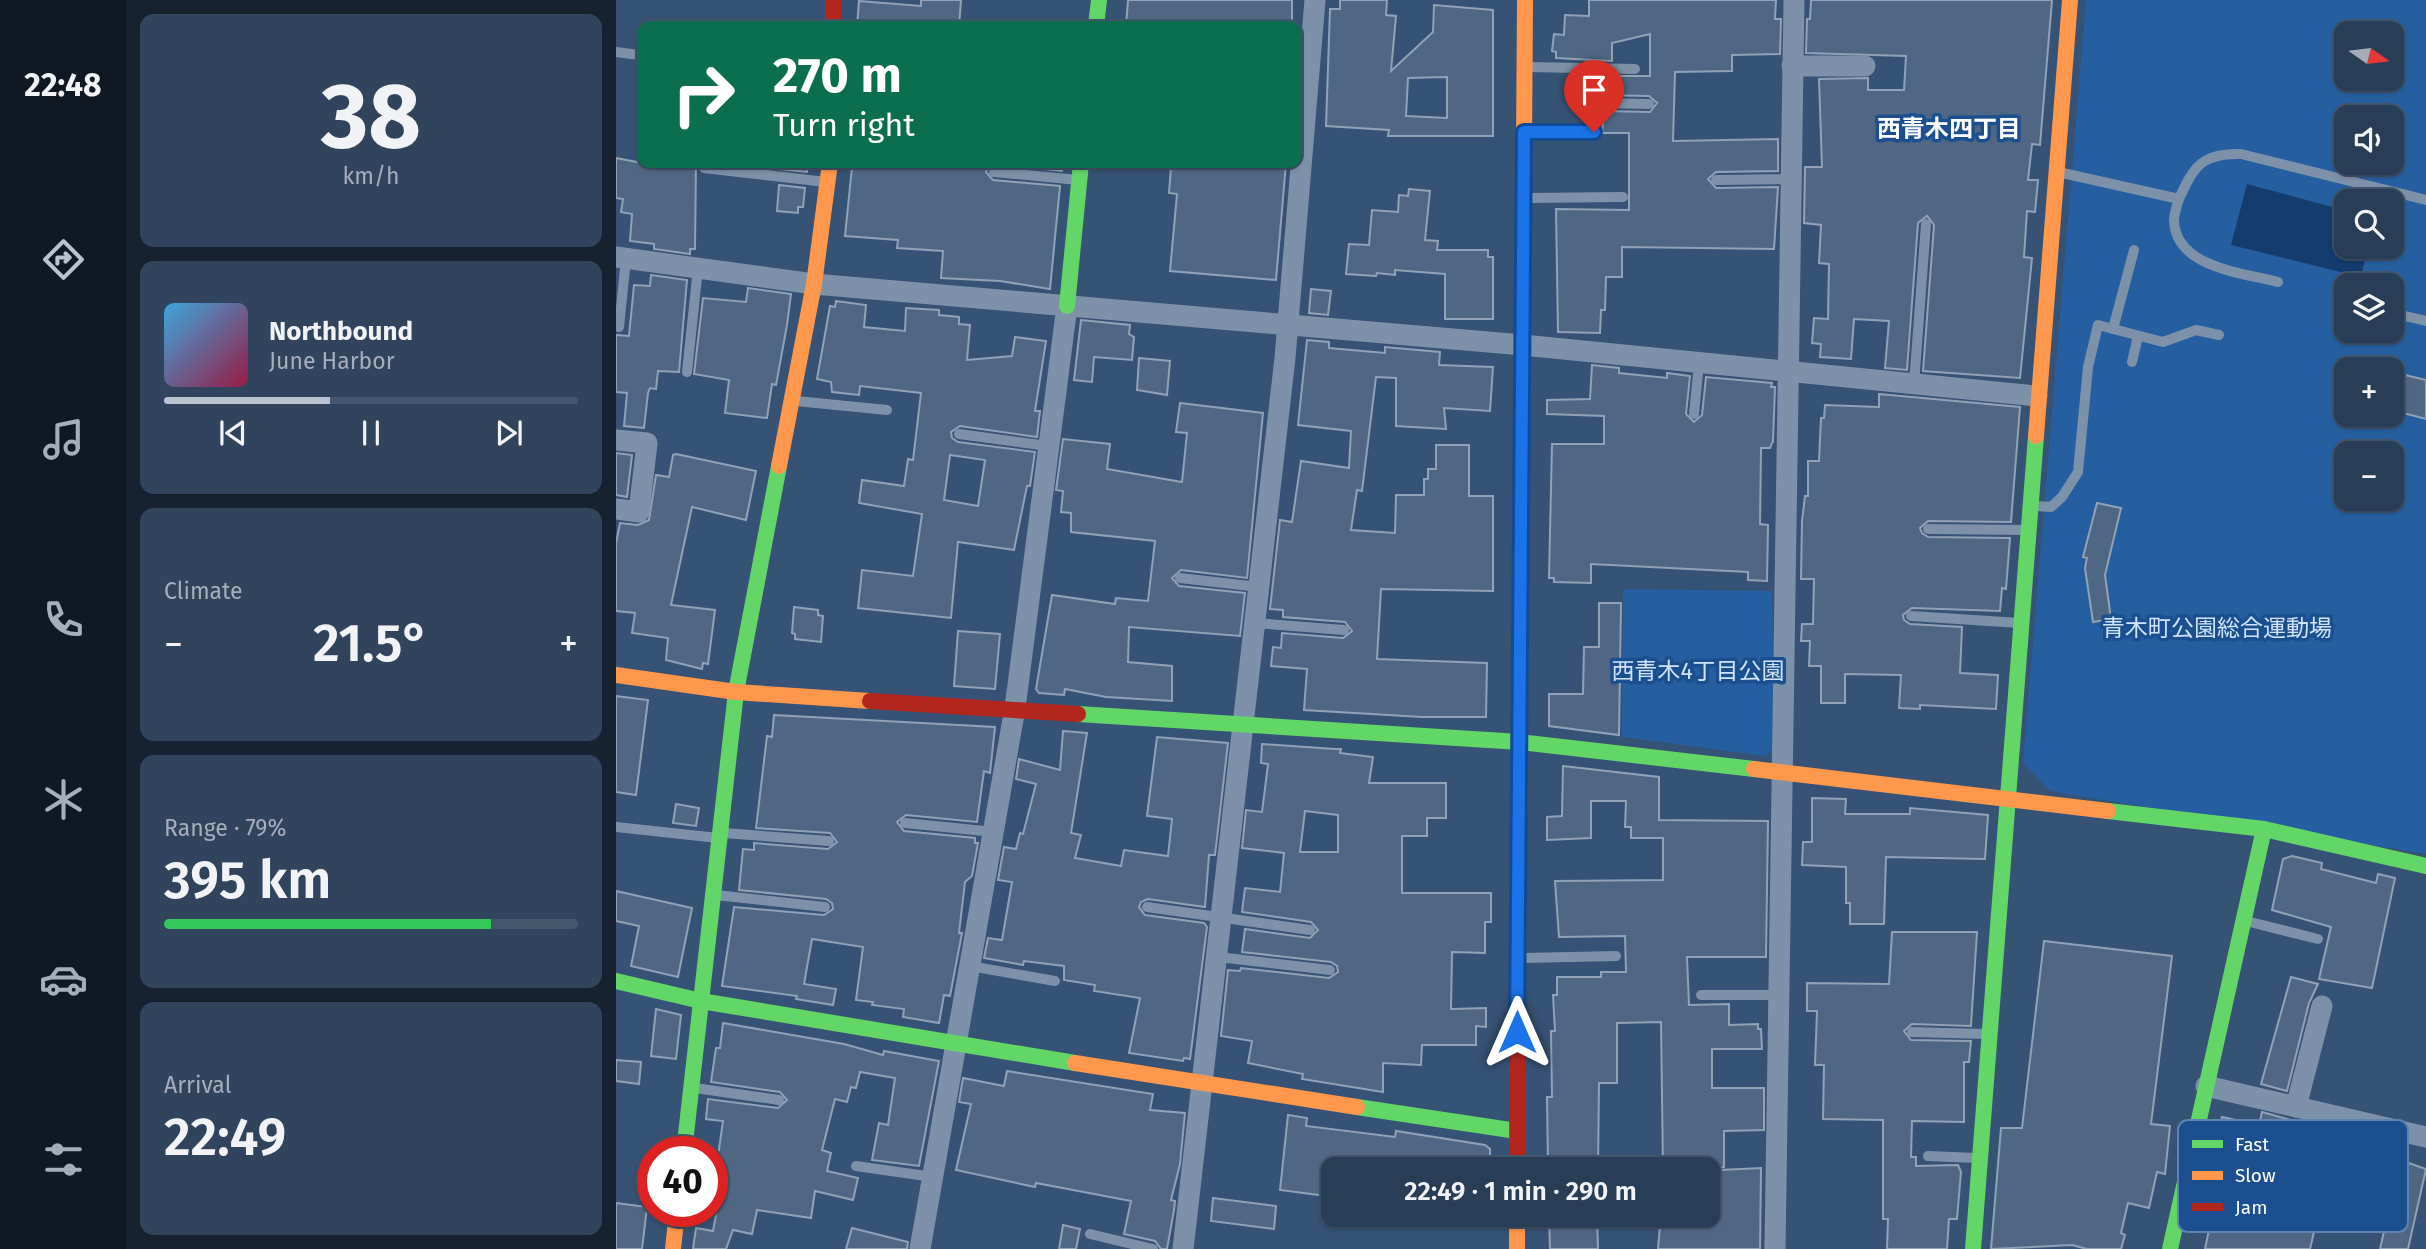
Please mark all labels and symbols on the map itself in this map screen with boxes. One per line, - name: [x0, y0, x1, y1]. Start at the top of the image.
- north arrow: [2334, 21, 2404, 91]
- pin: [1564, 60, 1624, 132]
- district label: 西青木四丁目: [1877, 115, 2021, 143]
- park label: 青木町公園総合運動場: [2102, 614, 2332, 642]
- park label: 西青木4丁目公園: [1611, 657, 1785, 685]
- position arrow: [1480, 995, 1554, 1069]
- legend: [2178, 1120, 2408, 1232]
- text: Fast: [2235, 1133, 2269, 1156]
- speed limit sign: 40: [637, 1136, 728, 1227]
- text: Slow: [2235, 1164, 2276, 1187]
- text: Jam: [2235, 1196, 2267, 1219]

